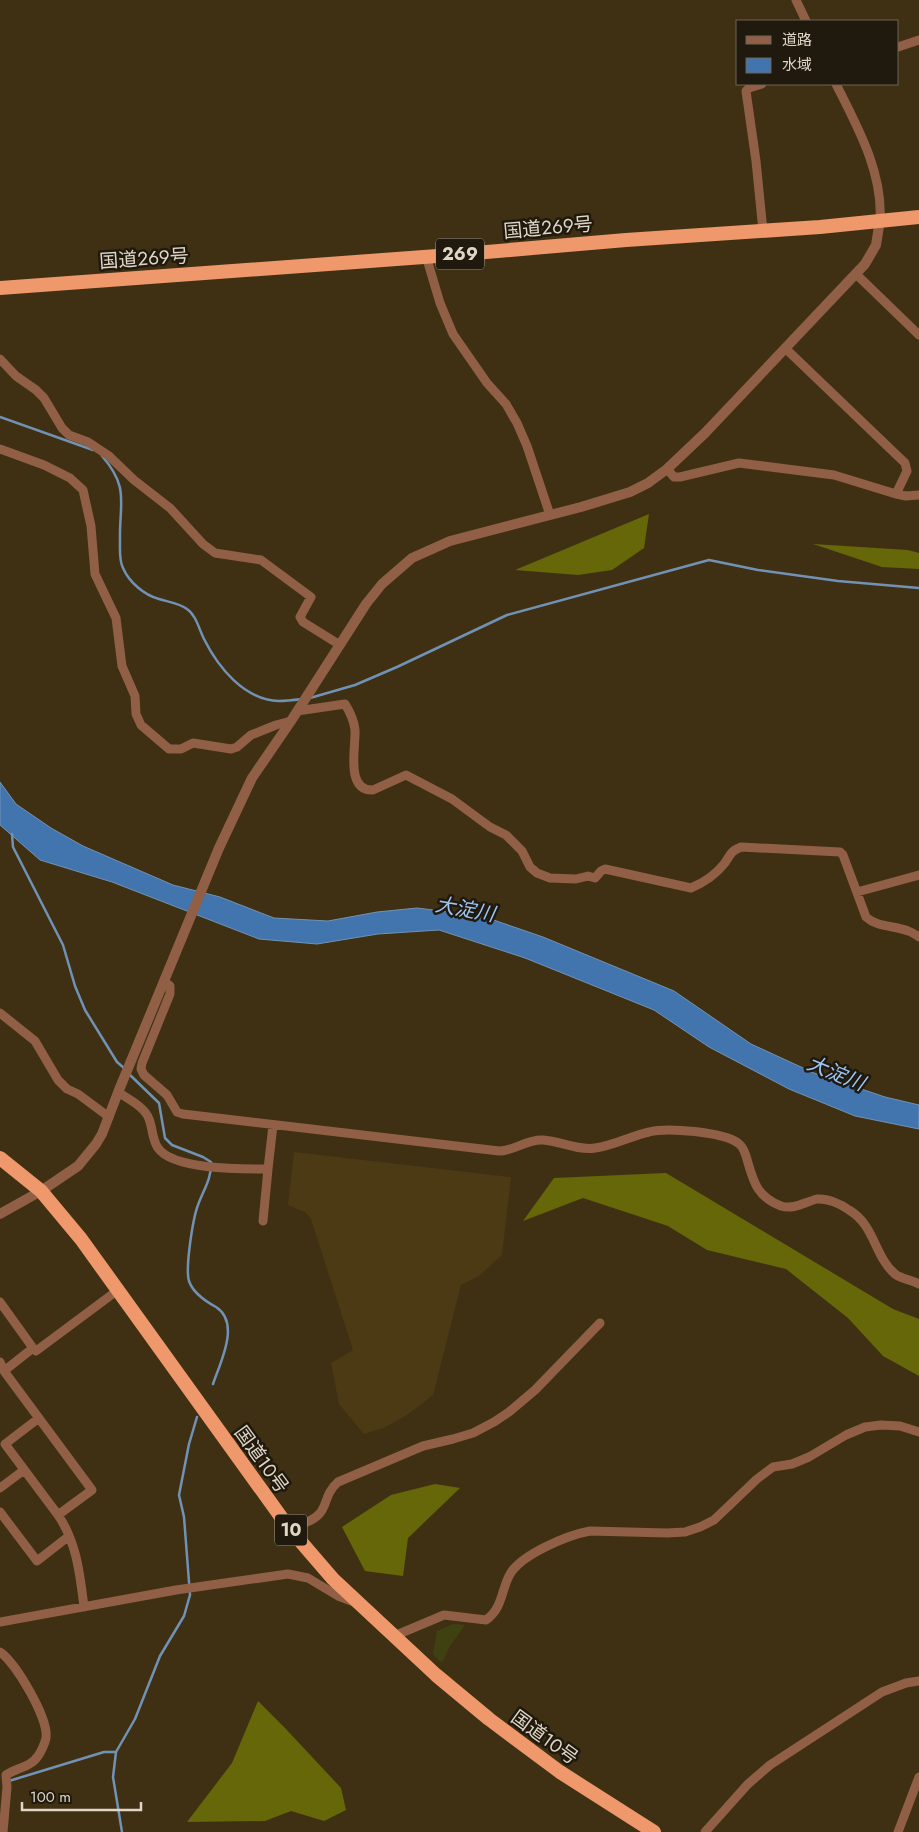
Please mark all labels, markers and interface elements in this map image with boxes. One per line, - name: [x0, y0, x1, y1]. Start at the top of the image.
- legend: [736, 20, 899, 85]
- text: 道路: [782, 29, 812, 51]
- text: 水域: [782, 54, 812, 76]
- street label: 国道269号: [502, 210, 594, 245]
- road number: 269: [436, 238, 484, 270]
- street label: 国道269号: [98, 242, 190, 275]
- water label: 大淀川: [433, 890, 499, 929]
- water label: 大淀川: [803, 1049, 871, 1099]
- street label: 国道10号: [228, 1420, 295, 1498]
- road number: 10: [275, 1514, 307, 1546]
- street label: 国道10号: [506, 1704, 584, 1771]
- scale bar: [22, 1780, 141, 1812]
- text: 100 m: [30, 1786, 71, 1808]

